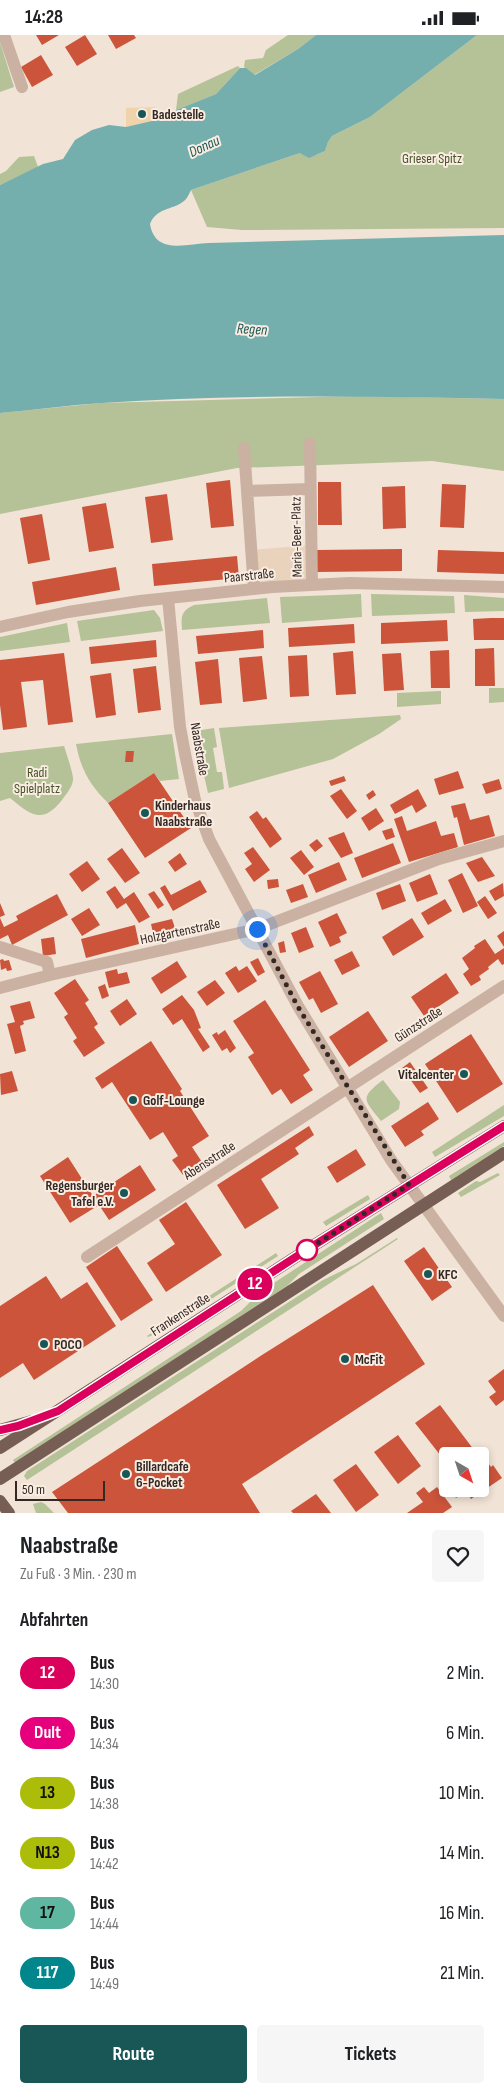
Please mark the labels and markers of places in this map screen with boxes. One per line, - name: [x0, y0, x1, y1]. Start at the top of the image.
- place label: Badestelle: [152, 106, 204, 123]
- marker: Badestelle: [136, 108, 148, 120]
- place label: Kinderhaus Naabstraße: [155, 797, 212, 830]
- marker: Kinderhaus Naabstraße: [139, 807, 151, 819]
- place label: Vitalcenter: [398, 1066, 455, 1083]
- marker: Vitalcenter: [458, 1068, 470, 1080]
- place label: Golf-Lounge: [143, 1092, 205, 1109]
- marker: Golf-Lounge: [127, 1094, 139, 1106]
- place label: Regensburger Tafel e.V.: [46, 1177, 115, 1210]
- marker: Regensburger Tafel e.V.: [118, 1187, 130, 1199]
- unlabelled marker: [296, 1239, 318, 1261]
- place label: KFC: [438, 1266, 458, 1283]
- marker: KFC: [422, 1268, 434, 1280]
- place label: POCO: [54, 1336, 82, 1353]
- marker: POCO: [38, 1338, 50, 1350]
- place label: McFit: [355, 1351, 383, 1368]
- marker: McFit: [339, 1353, 351, 1365]
- place label: Billardcafe 6-Pocket: [136, 1458, 189, 1491]
- marker: Billardcafe 6-Pocket: [120, 1468, 132, 1480]

